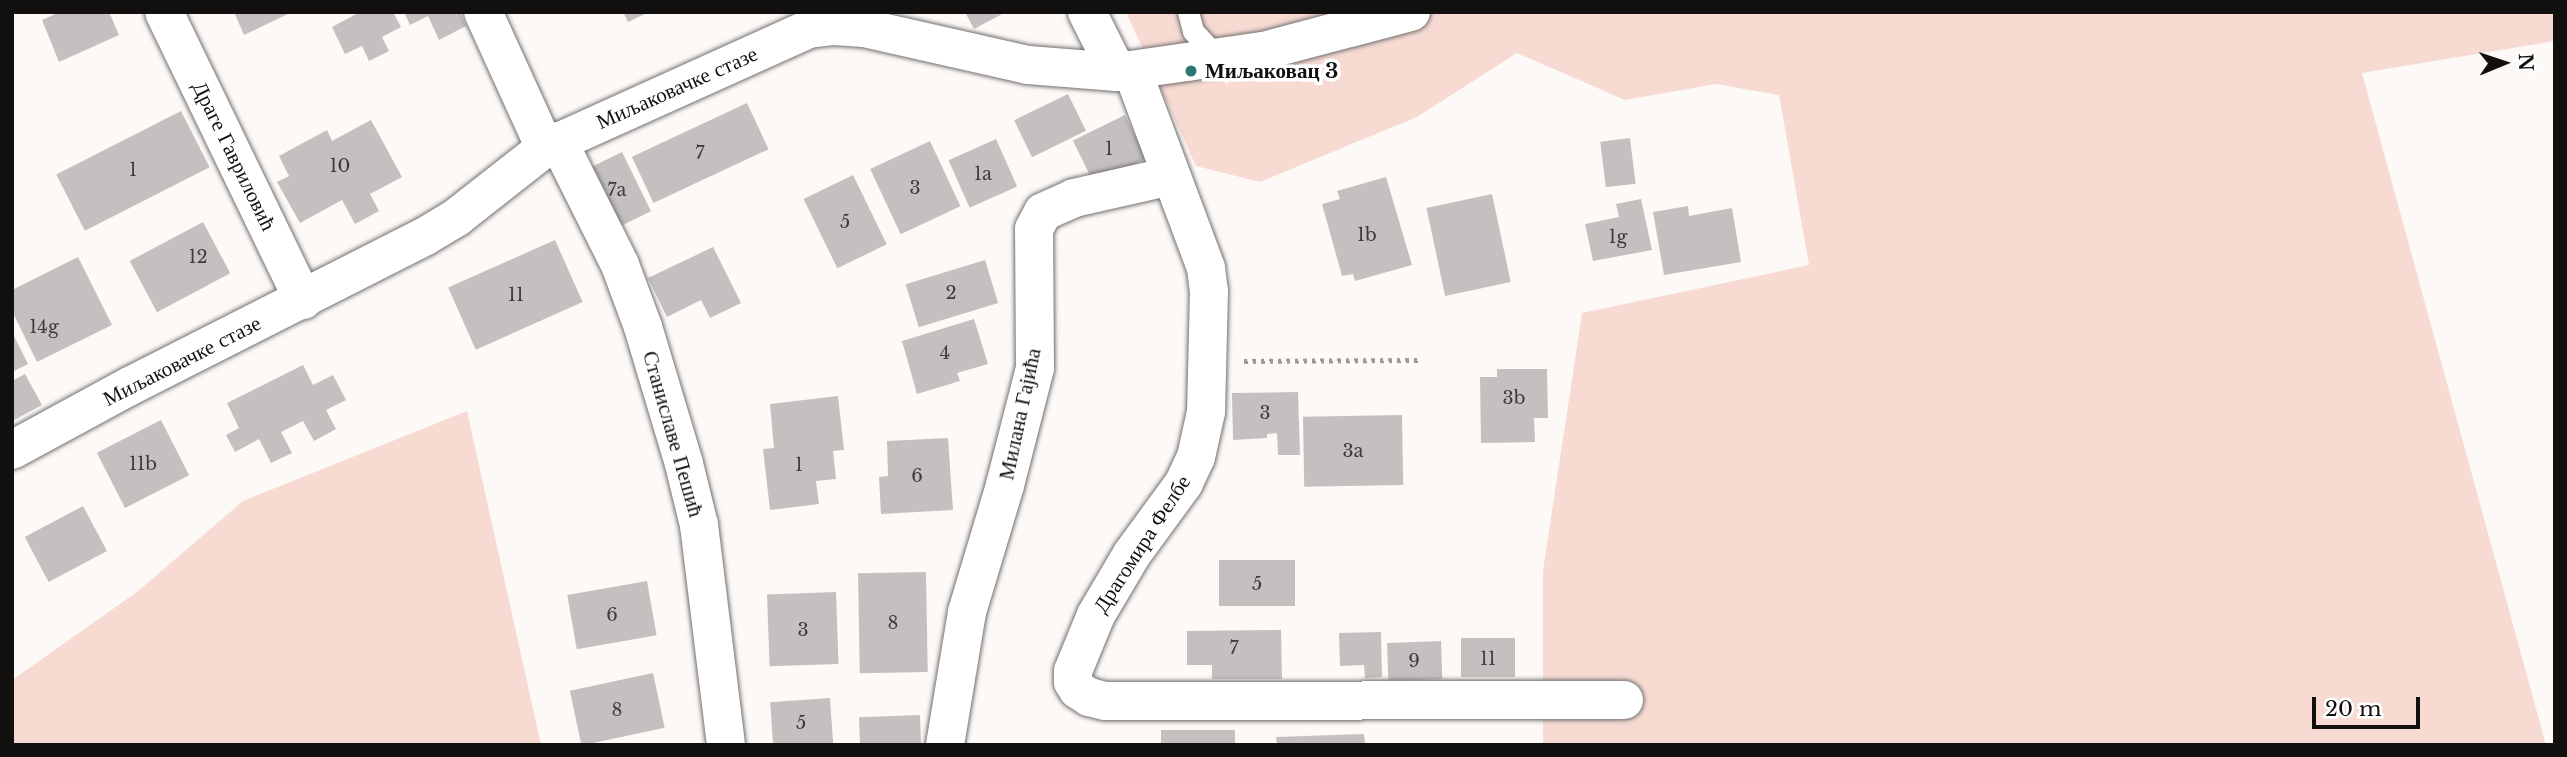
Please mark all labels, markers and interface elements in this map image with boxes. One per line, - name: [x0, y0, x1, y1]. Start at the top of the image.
- north arrow: [2469, 28, 2539, 98]
- street label: Миљаковачке стазе: [593, 41, 761, 135]
- text: N: [2514, 53, 2537, 72]
- place label: Миљаковац 3: [1205, 58, 1338, 84]
- marker: Миљаковац 3: [1183, 63, 1199, 79]
- street label: Драге Гавриловић: [187, 77, 281, 235]
- house number: 1: [1105, 138, 1113, 160]
- house number: 7: [695, 142, 705, 164]
- house number: 10: [330, 155, 350, 177]
- house number: 1: [129, 159, 137, 181]
- house number: 1a: [974, 163, 992, 185]
- house number: 3: [909, 177, 921, 199]
- house number: 7a: [607, 179, 627, 201]
- house number: 5: [840, 211, 850, 233]
- house number: 1b: [1357, 224, 1377, 246]
- house number: 1g: [1609, 226, 1627, 248]
- house number: 12: [188, 246, 208, 268]
- house number: 2: [945, 282, 957, 304]
- house number: 11: [508, 284, 524, 306]
- street label: Миљаковачке стазе: [99, 310, 265, 412]
- house number: 14g: [29, 316, 59, 338]
- house number: 4: [940, 342, 950, 364]
- street label: Милана Гајића: [994, 346, 1046, 482]
- street label: Станиславе Пешић: [637, 348, 709, 520]
- house number: 3b: [1503, 387, 1525, 409]
- house number: 3: [1259, 402, 1271, 424]
- house number: 3a: [1342, 440, 1364, 462]
- house number: 11b: [129, 453, 157, 475]
- house number: 1: [795, 454, 803, 476]
- house number: 6: [911, 465, 923, 487]
- street label: Драгомира Фелбе: [1088, 471, 1196, 617]
- house number: 5: [1252, 573, 1262, 595]
- house number: 6: [606, 604, 618, 626]
- house number: 8: [888, 612, 898, 634]
- house number: 3: [797, 619, 809, 641]
- house number: 7: [1229, 637, 1239, 659]
- house number: 11: [1480, 648, 1496, 670]
- house number: 9: [1408, 650, 1420, 672]
- scale bar: [2315, 684, 2424, 728]
- text: 20 m: [2325, 696, 2382, 722]
- house number: 8: [612, 699, 622, 721]
- house number: 5: [796, 712, 806, 734]

